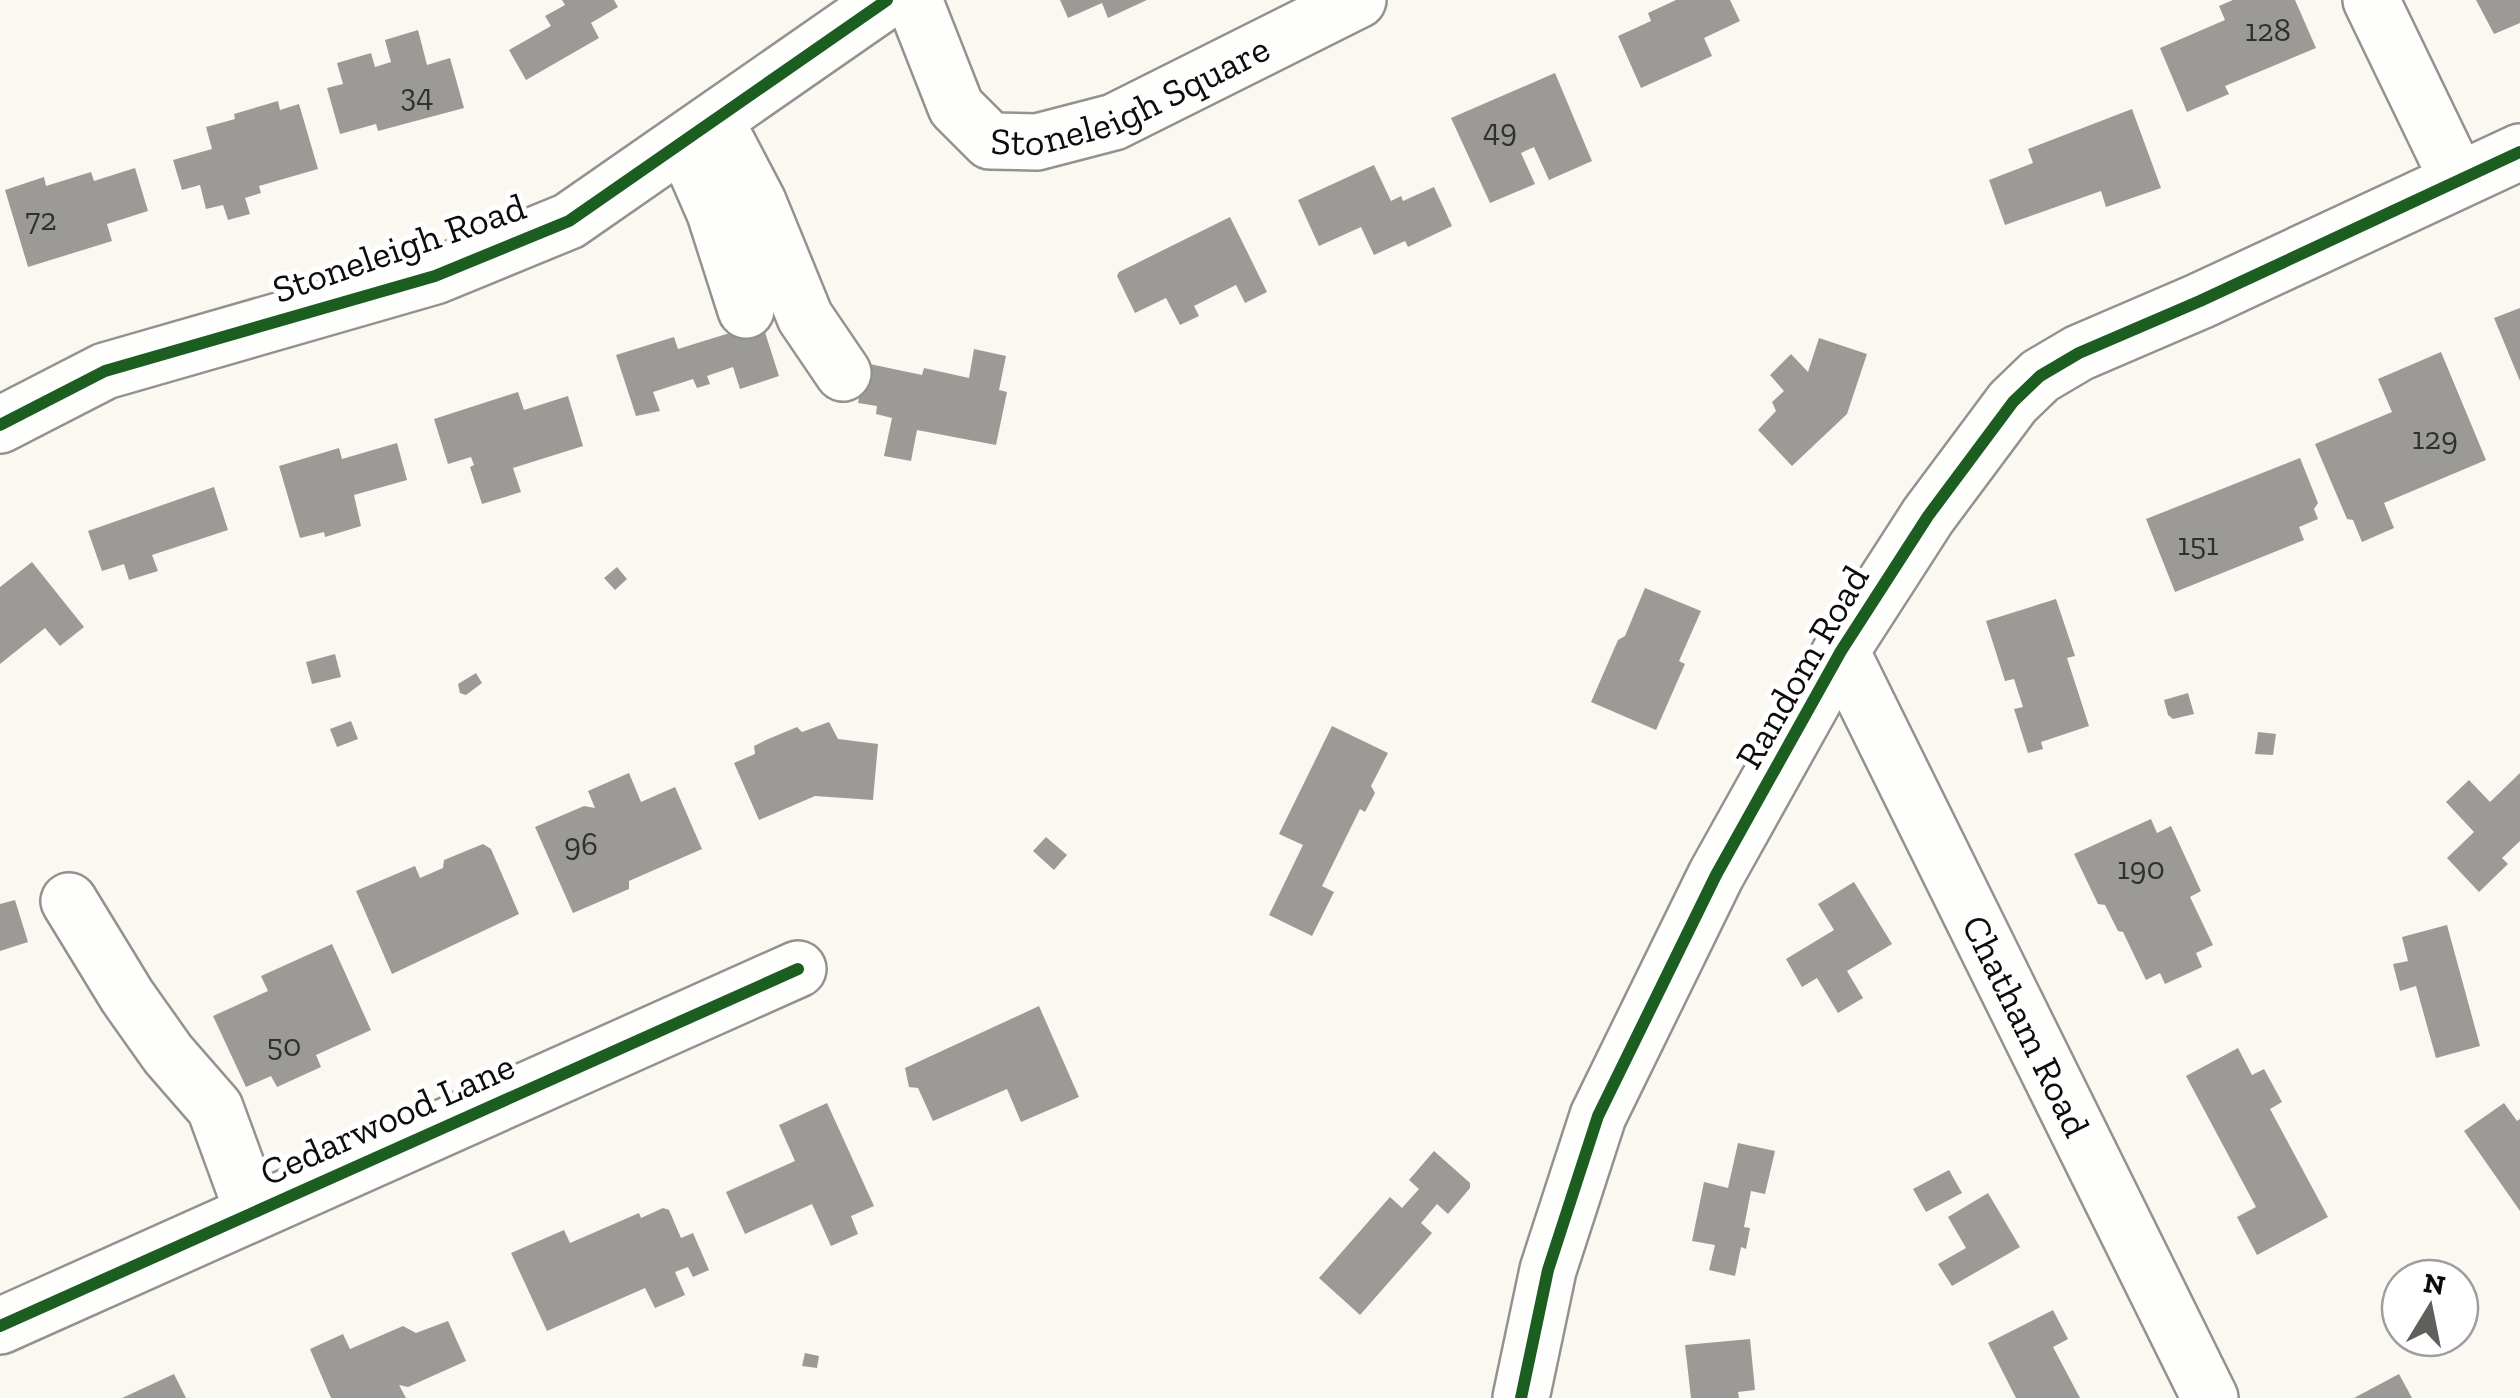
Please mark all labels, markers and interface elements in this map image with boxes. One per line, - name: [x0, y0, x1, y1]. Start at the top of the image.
- house number: 128: [2245, 11, 2291, 49]
- street label: Stoneleigh Square: [990, 25, 1277, 165]
- house number: 34: [401, 76, 433, 114]
- house number: 49: [1483, 111, 1517, 149]
- street label: Stoneleigh Road: [267, 183, 531, 313]
- house number: 72: [25, 200, 57, 238]
- house number: 129: [2412, 419, 2458, 457]
- house number: 151: [2177, 525, 2219, 563]
- street label: Random Road: [1725, 557, 1879, 777]
- house number: 96: [564, 825, 598, 863]
- house number: 190: [2117, 849, 2165, 887]
- street label: Chatham Road: [1952, 907, 2100, 1144]
- house number: 50: [267, 1026, 301, 1064]
- street label: Cedarwood Lane: [253, 1042, 521, 1196]
- north arrow: [2380, 1258, 2480, 1358]
- text: N: [2421, 1266, 2448, 1302]

